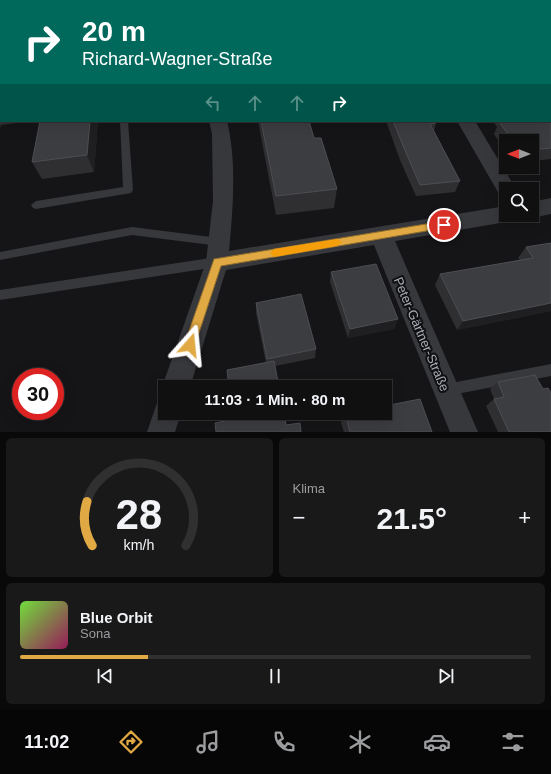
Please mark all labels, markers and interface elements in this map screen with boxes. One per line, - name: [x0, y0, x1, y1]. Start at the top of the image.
- icon: right: [16, 16, 68, 68]
- text: 20 m: [82, 16, 146, 47]
- text: Richard-Wagner-Straße: [82, 49, 272, 69]
- icon: left: [202, 92, 224, 114]
- icon: ahead: [244, 92, 266, 114]
- icon: ahead: [286, 92, 308, 114]
- icon: right: [328, 92, 350, 114]
- north arrow: [499, 134, 539, 174]
- map controls: [499, 134, 539, 222]
- button: search: [499, 182, 539, 222]
- pin: [427, 208, 461, 242]
- icon: arrive: [433, 214, 455, 236]
- street label: Peter-Gärtner-Straße: [391, 275, 452, 394]
- position arrow: [169, 324, 211, 366]
- speed limit sign: 30: [12, 368, 64, 420]
- text: 11:03 · 1 Min. · 80 m: [205, 391, 345, 408]
- text: Klima: [293, 481, 325, 496]
- text: 28: [116, 490, 162, 537]
- text: 21.5°: [377, 502, 447, 535]
- text: −: [293, 505, 305, 530]
- text: +: [518, 505, 531, 530]
- text: km/h: [124, 536, 155, 552]
- text: Blue Orbit: [80, 609, 153, 626]
- text: Sona: [80, 626, 110, 641]
- icon: previous: [94, 665, 116, 687]
- icon: pause: [264, 665, 286, 687]
- icon: next: [435, 665, 457, 687]
- icon: directions: [117, 728, 145, 756]
- icon: music: [194, 728, 222, 756]
- icon: phone: [270, 728, 298, 756]
- icon: climate: [346, 728, 374, 756]
- icon: car: [423, 728, 451, 756]
- icon: filters: [499, 728, 527, 756]
- text: 11:02: [24, 732, 69, 752]

